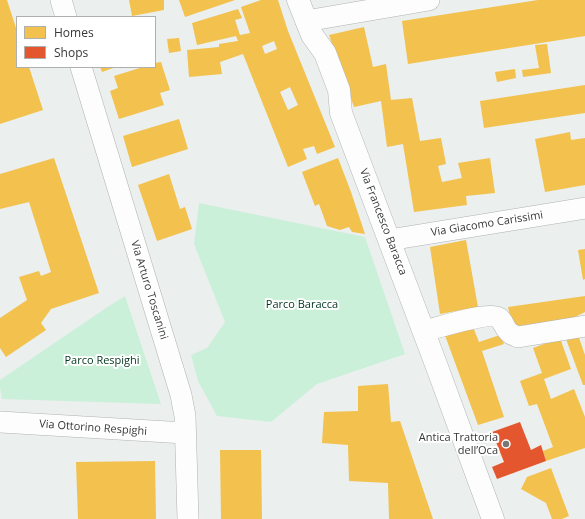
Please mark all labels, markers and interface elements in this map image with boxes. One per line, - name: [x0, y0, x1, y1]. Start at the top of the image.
- legend: [16, 16, 156, 68]
- text: Homes: [54, 24, 94, 41]
- text: Shops: [54, 44, 88, 61]
- street label: Via Francesco Baracca: [357, 167, 409, 277]
- street label: Via Giacomo Carissimi: [430, 209, 544, 239]
- street label: Via Arturo Toscanini: [128, 239, 170, 341]
- park label: Parco Baracca: [266, 298, 338, 312]
- park label: Parco Respighi: [64, 354, 140, 368]
- street label: Via Ottorino Respighi: [39, 418, 147, 438]
- place label: Antica Trattoria dell’Oca: [419, 431, 498, 457]
- marker: Antica Trattoria dell’Oca: [501, 439, 511, 449]

